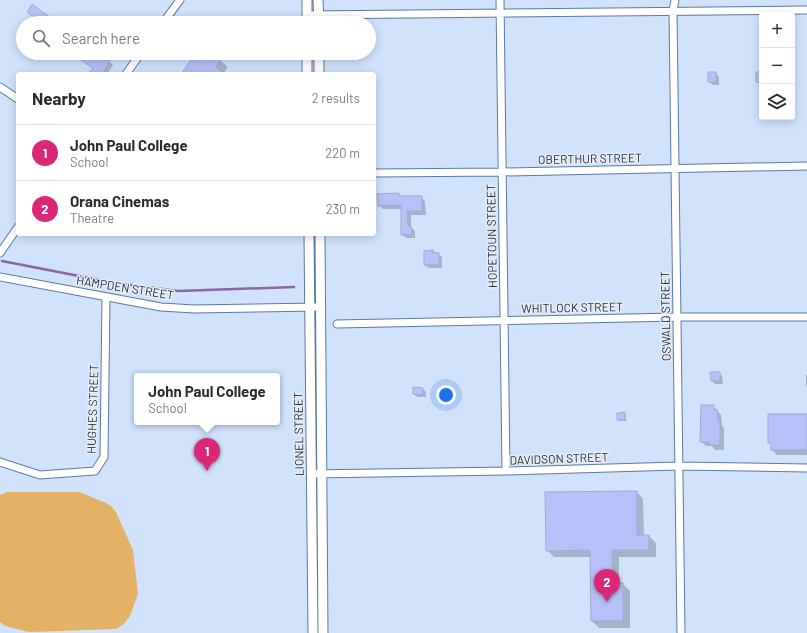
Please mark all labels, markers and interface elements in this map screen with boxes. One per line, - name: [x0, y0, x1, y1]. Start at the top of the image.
- map controls: [759, 12, 795, 120]
- button: +: [759, 12, 795, 48]
- search box: [16, 16, 376, 60]
- icon: search: [30, 27, 52, 49]
- text: Search here: [62, 29, 140, 47]
- button: −: [759, 48, 795, 84]
- button: layers: [759, 84, 795, 120]
- text: Nearby: [32, 88, 86, 108]
- text: 2 results: [312, 90, 360, 106]
- text: John Paul College: [70, 136, 188, 154]
- text: 1: [43, 145, 47, 161]
- text: 220 m: [325, 145, 360, 161]
- street label: OBERTHUR STREET: [538, 150, 642, 166]
- text: School: [70, 154, 108, 170]
- street label: HOPETOUN STREET: [483, 184, 499, 288]
- text: Orana Cinemas: [70, 192, 169, 210]
- text: 2: [41, 201, 49, 217]
- text: 230 m: [326, 201, 360, 217]
- text: Theatre: [70, 210, 114, 226]
- street label: OSWALD STREET: [657, 271, 673, 361]
- street label: HAMPDEN STREET: [75, 272, 175, 302]
- street label: WHITLOCK STREET: [521, 299, 623, 315]
- street label: HUGHES STREET: [83, 364, 101, 454]
- popup: [134, 373, 280, 425]
- text: John Paul College: [148, 382, 266, 400]
- your location: [436, 385, 456, 405]
- street label: LIONEL STREET: [290, 392, 306, 476]
- text: School: [148, 400, 187, 416]
- pin: 1: [194, 438, 220, 471]
- street label: DAVIDSON STREET: [509, 449, 609, 467]
- pin: 2: [594, 569, 620, 602]

